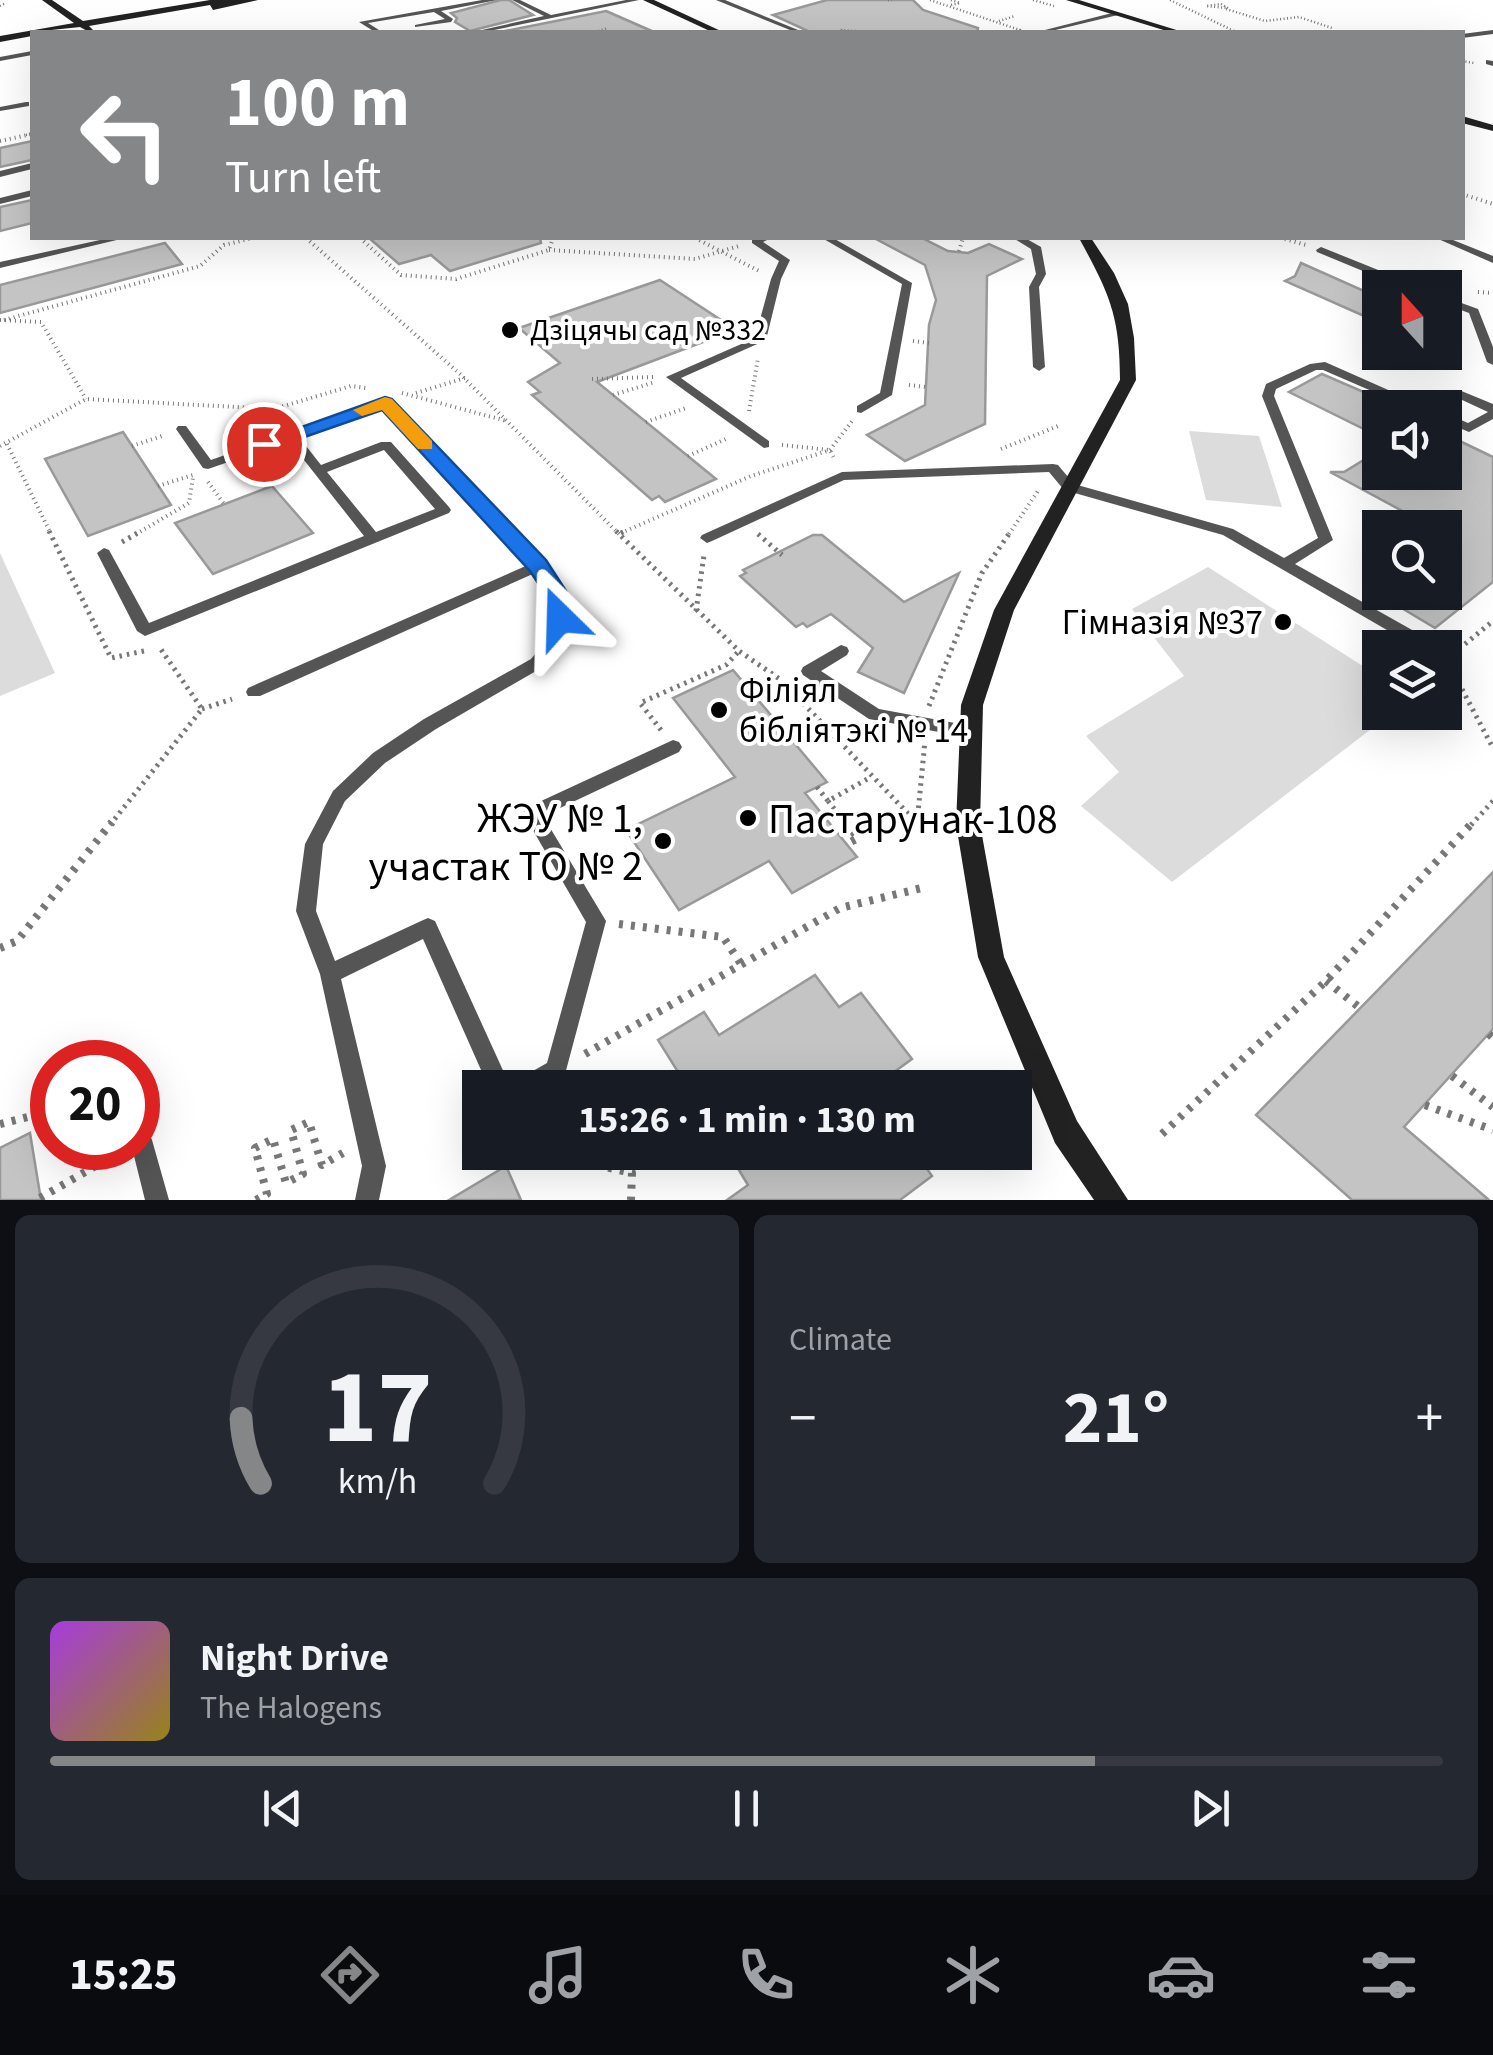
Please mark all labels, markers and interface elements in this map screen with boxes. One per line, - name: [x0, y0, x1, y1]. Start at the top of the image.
- text: 100 m: [225, 53, 410, 153]
- icon: left: [60, 70, 190, 200]
- text: Turn left: [225, 146, 381, 210]
- north arrow: [1362, 270, 1462, 370]
- map controls: [1362, 270, 1462, 730]
- place label: Дзіцячы сад №332: [530, 309, 766, 352]
- marker: Дзіцячы сад №332: [499, 319, 521, 341]
- button: sound: [1362, 390, 1462, 490]
- pin: [222, 402, 307, 487]
- icon: arrive: [237, 417, 292, 472]
- button: search: [1362, 510, 1462, 610]
- position arrow: [508, 566, 612, 670]
- place label: Гімназія №37: [1062, 598, 1263, 648]
- marker: Гімназія №37: [1272, 611, 1294, 633]
- button: layers: [1362, 630, 1462, 730]
- place label: Філіял бібліятэкі № 14: [739, 666, 968, 756]
- marker: Філіял бібліятэкі № 14: [708, 699, 730, 721]
- place label: ЖЭУ № 1, участак ТО № 2: [369, 789, 643, 897]
- place label: Пастарунак-108: [768, 790, 1058, 850]
- marker: Пастарунак-108: [737, 807, 759, 829]
- marker: ЖЭУ № 1, участак ТО № 2: [652, 830, 674, 852]
- speed limit sign: 20: [30, 1040, 160, 1170]
- text: 15:26 · 1 min · 130 m: [578, 1093, 916, 1147]
- text: Climate: [789, 1317, 892, 1363]
- text: 17: [322, 1335, 432, 1483]
- text: 21°: [1063, 1365, 1169, 1472]
- text: −: [789, 1380, 816, 1458]
- text: +: [1416, 1380, 1443, 1458]
- text: km/h: [337, 1456, 417, 1507]
- text: Night Drive: [200, 1631, 389, 1685]
- text: The Halogens: [200, 1685, 382, 1731]
- icon: previous: [255, 1781, 310, 1836]
- icon: pause: [719, 1781, 774, 1836]
- icon: next: [1183, 1781, 1238, 1836]
- icon: directions: [315, 1940, 385, 2010]
- icon: music: [523, 1940, 593, 2010]
- icon: phone: [731, 1940, 801, 2010]
- icon: climate: [938, 1940, 1008, 2010]
- icon: car: [1146, 1940, 1216, 2010]
- icon: filters: [1354, 1940, 1424, 2010]
- text: 15:25: [69, 1943, 177, 2007]

